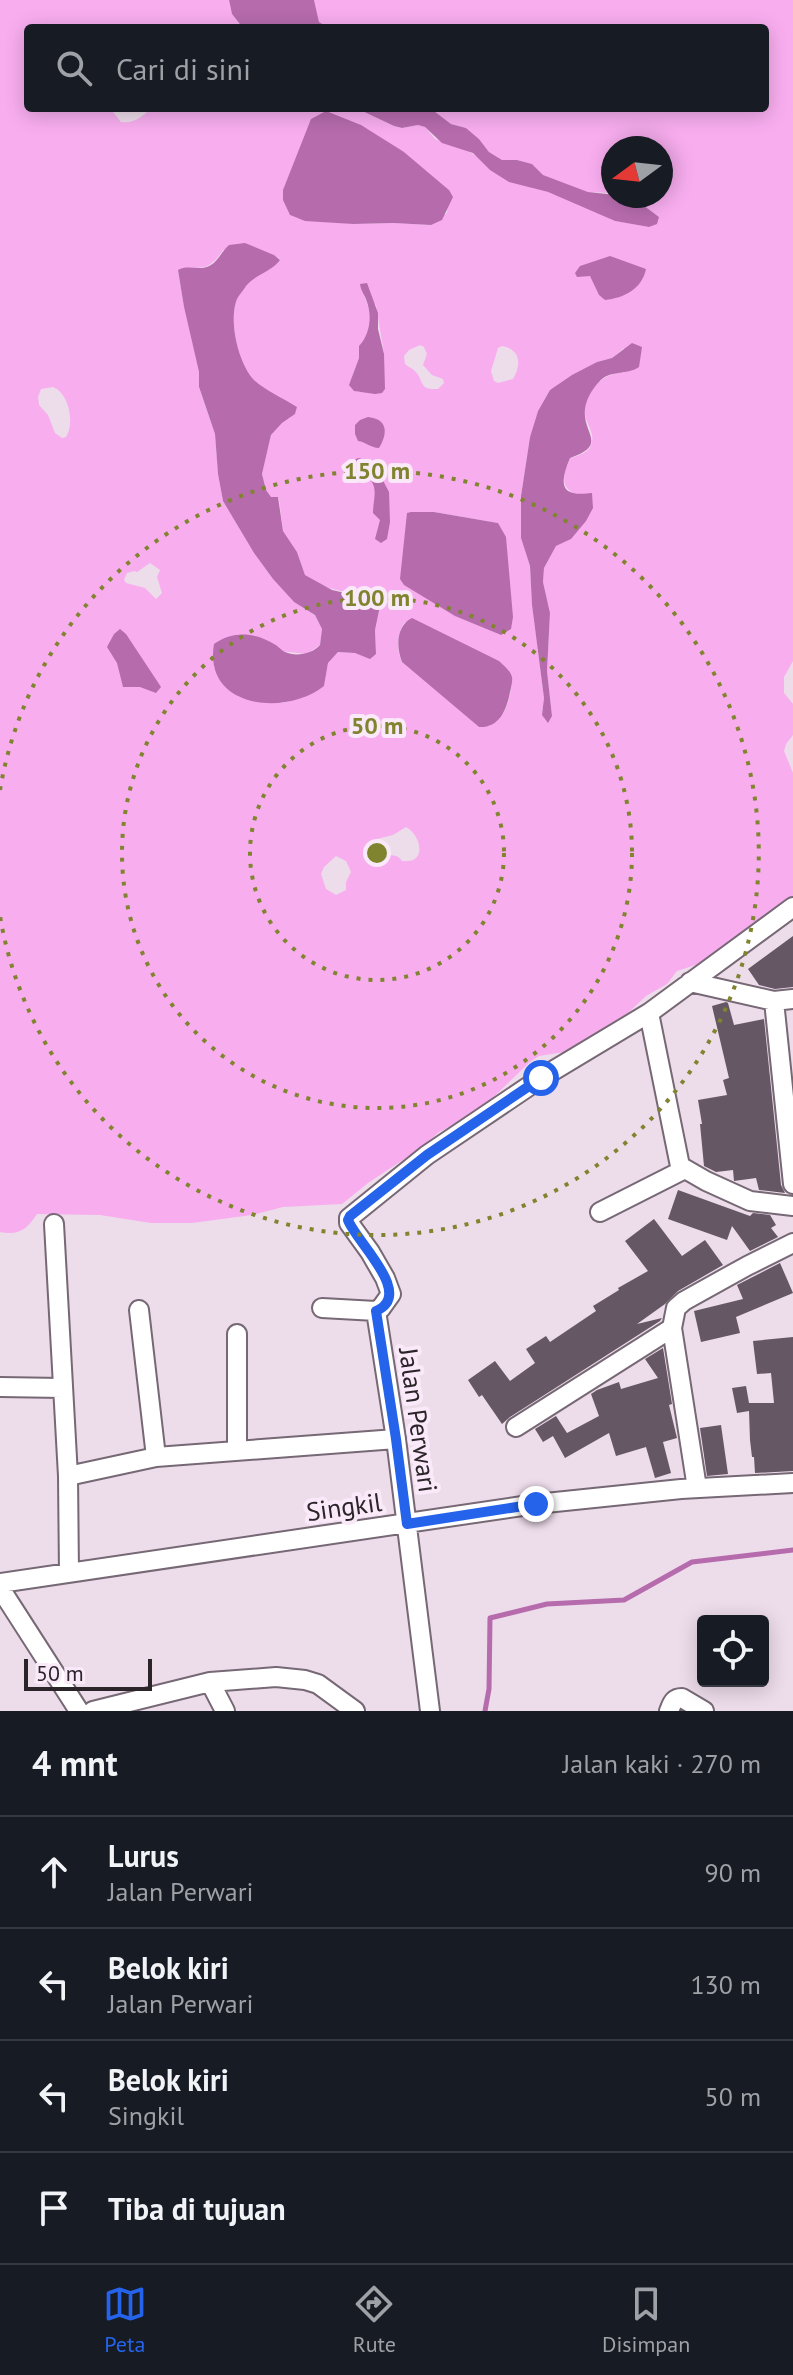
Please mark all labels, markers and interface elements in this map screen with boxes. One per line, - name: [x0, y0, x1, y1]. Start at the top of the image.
- search box: [24, 24, 769, 112]
- icon: search: [52, 46, 96, 90]
- text: Cari di sini: [116, 49, 251, 88]
- north arrow: [601, 136, 673, 208]
- text: 150 m: [344, 455, 410, 486]
- text: 100 m: [344, 582, 410, 613]
- text: 50 m: [351, 710, 403, 741]
- centre of rings: [363, 839, 391, 867]
- route start: [523, 1060, 559, 1096]
- street label: Jalan Perwari: [392, 1345, 445, 1494]
- street label: Singkil: [304, 1485, 384, 1528]
- route end: [518, 1486, 554, 1522]
- map controls: [697, 1615, 769, 1687]
- button: locate: [697, 1615, 769, 1687]
- scale bar: [24, 1655, 152, 1691]
- text: 50 m: [36, 1659, 84, 1687]
- text: 4 mnt: [32, 1741, 118, 1785]
- text: Jalan kaki · 270 m: [563, 1747, 761, 1780]
- text: Lurus: [108, 1836, 179, 1875]
- icon: ahead: [32, 1850, 76, 1894]
- text: 90 m: [705, 1856, 761, 1889]
- text: Jalan Perwari: [108, 1875, 254, 1908]
- text: Belok kiri: [108, 1948, 229, 1987]
- icon: left: [32, 1962, 76, 2006]
- text: 130 m: [690, 1968, 761, 2001]
- text: Jalan Perwari: [108, 1987, 254, 2020]
- text: Belok kiri: [108, 2060, 229, 2099]
- icon: left: [32, 2074, 76, 2118]
- text: 50 m: [705, 2080, 761, 2113]
- text: Singkil: [108, 2099, 184, 2132]
- icon: arrive: [32, 2186, 76, 2230]
- text: Tiba di tujuan: [108, 2189, 286, 2228]
- tab: Peta: [103, 2282, 147, 2358]
- tab: Rute: [352, 2282, 396, 2358]
- tab: Disimpan: [602, 2282, 690, 2358]

